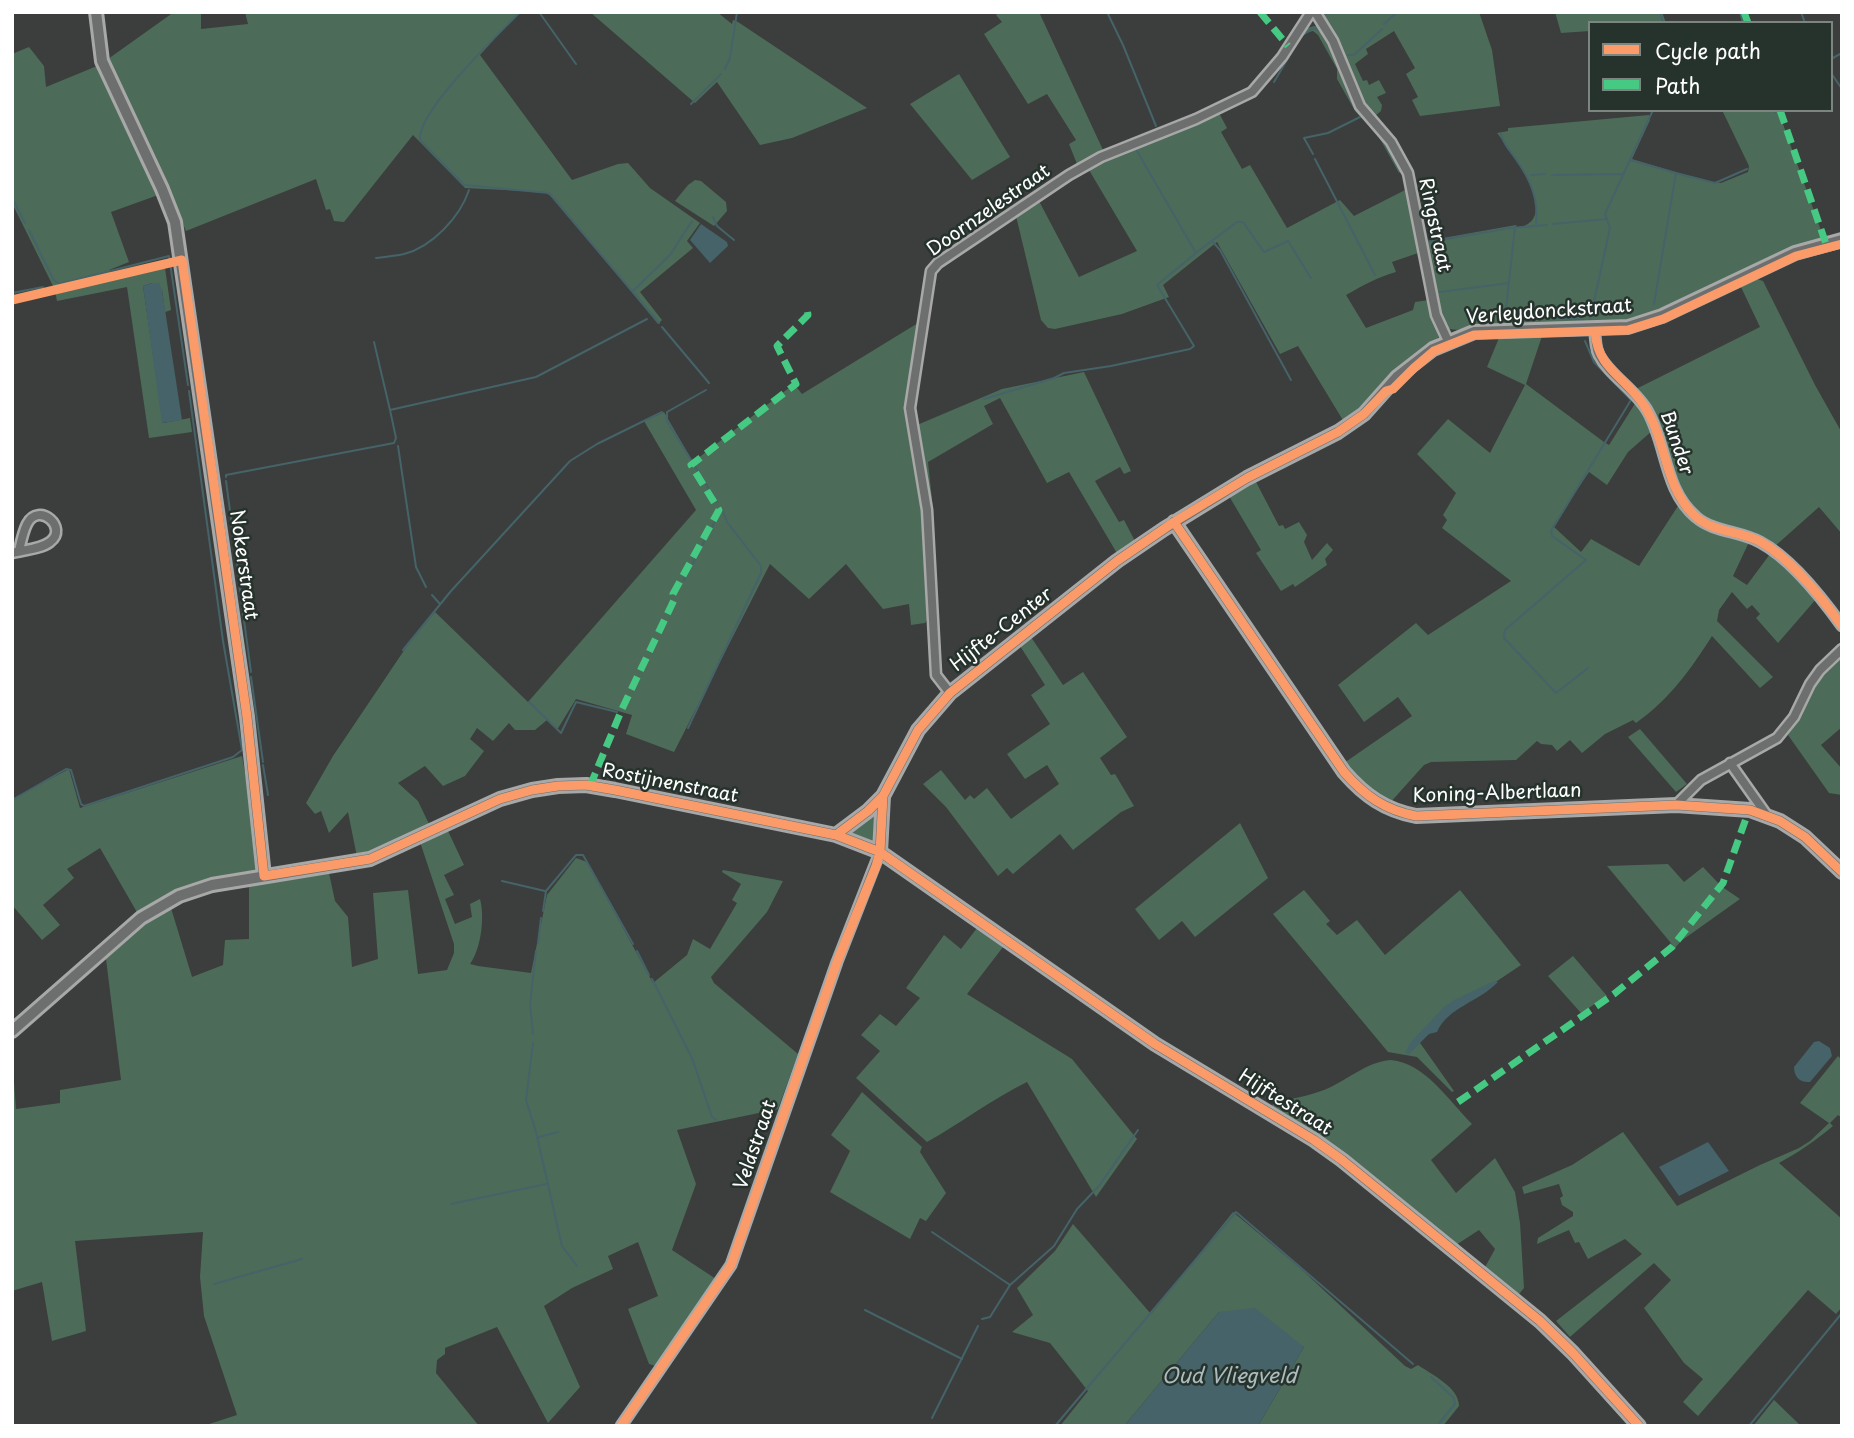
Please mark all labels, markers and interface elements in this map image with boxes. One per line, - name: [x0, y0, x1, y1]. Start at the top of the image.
- legend: [1588, 21, 1833, 112]
- text: Cycle path: [1655, 34, 1761, 66]
- text: Path: [1655, 69, 1700, 101]
- street label: Doornzelestraat: [923, 160, 1055, 262]
- street label: Ringstraat: [1413, 176, 1455, 274]
- street label: Verleydonckstraat: [1465, 295, 1633, 329]
- street label: Bunder: [1654, 408, 1698, 478]
- street label: Nokerstraat: [224, 508, 262, 622]
- street label: Hijfte-Center: [947, 583, 1057, 677]
- street label: Rostijnenstraat: [600, 760, 740, 808]
- street label: Koning-Albertlaan: [1412, 780, 1582, 808]
- street label: Hijftestraat: [1234, 1065, 1336, 1141]
- street label: Veldstraat: [730, 1097, 782, 1193]
- water label: Oud Vliegveld: [1161, 1364, 1297, 1390]

